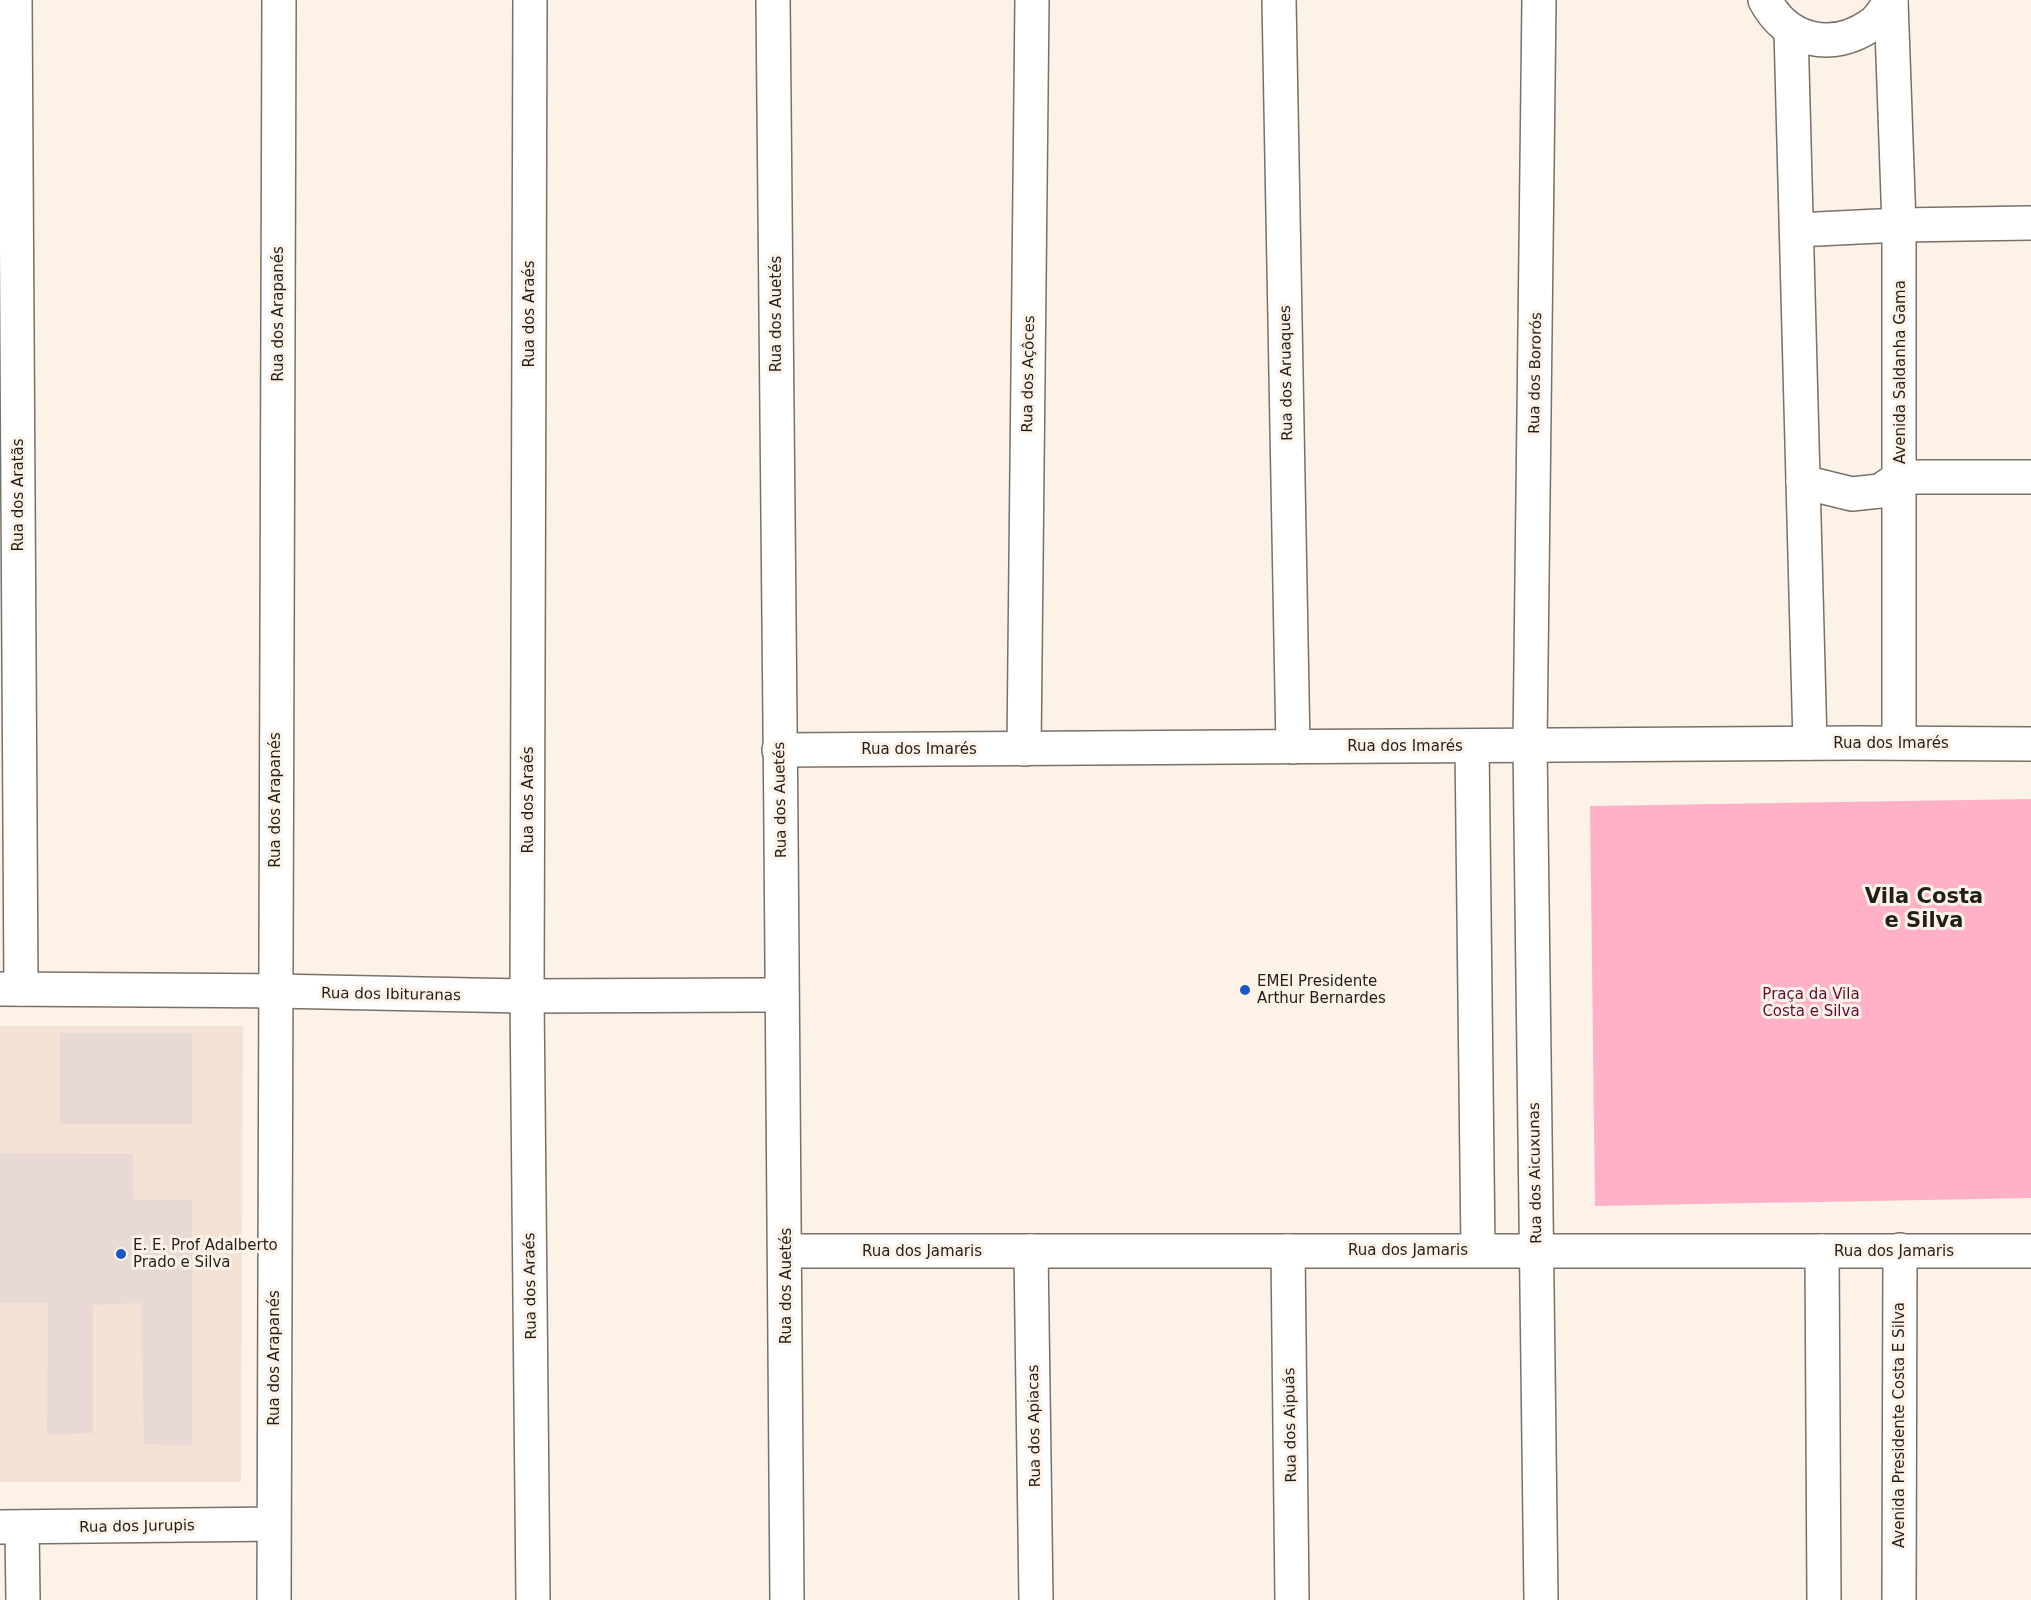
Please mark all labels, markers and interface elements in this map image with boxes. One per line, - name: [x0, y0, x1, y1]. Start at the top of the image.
- street label: Rua dos Arapanés: [269, 246, 287, 382]
- street label: Rua dos Auetés: [767, 256, 785, 372]
- street label: Rua dos Araés: [520, 260, 538, 368]
- street label: Avenida Saldanha Gama: [1891, 280, 1909, 464]
- street label: Rua dos Aruaques: [1276, 305, 1296, 441]
- street label: Rua dos Bororós: [1525, 312, 1545, 434]
- street label: Rua dos Açôces: [1018, 315, 1038, 433]
- street label: Rua dos Aratãs: [9, 438, 27, 552]
- street label: Rua dos Arapanés: [266, 732, 284, 868]
- street label: Rua dos Imarés: [1833, 734, 1949, 752]
- street label: Rua dos Imarés: [1347, 737, 1463, 755]
- street label: Rua dos Imarés: [861, 740, 977, 758]
- street label: Rua dos Auetés: [770, 741, 790, 858]
- street label: Rua dos Araés: [519, 746, 537, 854]
- district label: Vila Costa e Silva: [1865, 884, 1983, 932]
- place label: EMEI Presidente Arthur Bernardes: [1257, 972, 1386, 1007]
- marker: EMEI Presidente Arthur Bernardes: [1238, 983, 1252, 997]
- street label: Rua dos Ibituranas: [321, 984, 461, 1004]
- park label: Praça da Vila Costa e Silva: [1762, 985, 1860, 1020]
- street label: Rua dos Aicuxunas: [1525, 1102, 1545, 1244]
- street label: Rua dos Auetés: [777, 1228, 795, 1344]
- street label: Rua dos Araés: [520, 1232, 540, 1340]
- place label: E. E. Prof Adalberto Prado e Silva: [133, 1236, 278, 1271]
- street label: Rua dos Jamaris: [1348, 1241, 1468, 1259]
- street label: Rua dos Jamaris: [862, 1242, 982, 1260]
- street label: Rua dos Jamaris: [1834, 1242, 1954, 1260]
- marker: E. E. Prof Adalberto Prado e Silva: [114, 1247, 128, 1261]
- street label: Rua dos Arapanés: [265, 1290, 283, 1426]
- street label: Avenida Presidente Costa E Silva: [1890, 1302, 1908, 1548]
- street label: Rua dos Apiacas: [1024, 1364, 1044, 1488]
- street label: Rua dos Aipuás: [1280, 1367, 1300, 1483]
- street label: Rua dos Jurupis: [79, 1516, 195, 1536]

